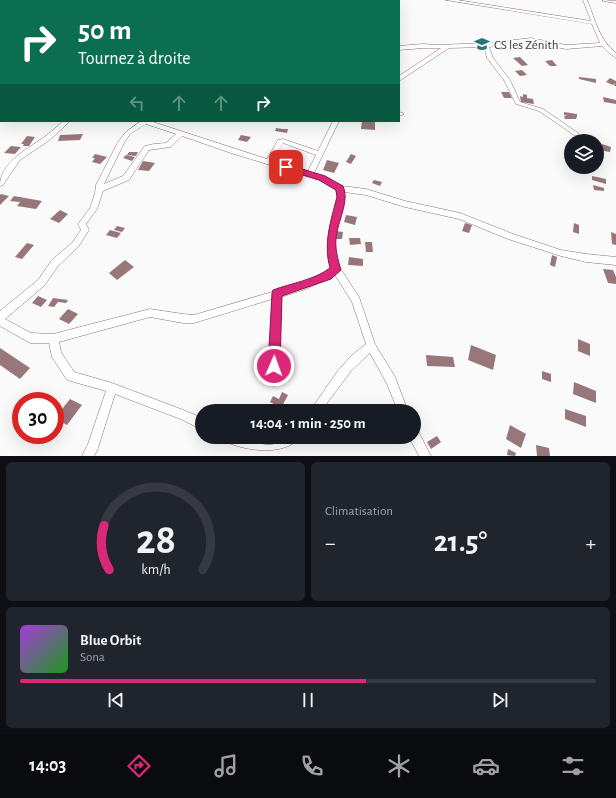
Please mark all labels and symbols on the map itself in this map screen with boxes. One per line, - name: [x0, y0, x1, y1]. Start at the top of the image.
- school or university icon: CS les Zénith: [473, 35, 491, 53]
- place label: CS les Zénith: [494, 39, 558, 52]
- pin: [269, 150, 303, 184]
- position arrow: [253, 345, 295, 387]
- speed limit sign: 30: [12, 392, 64, 444]

